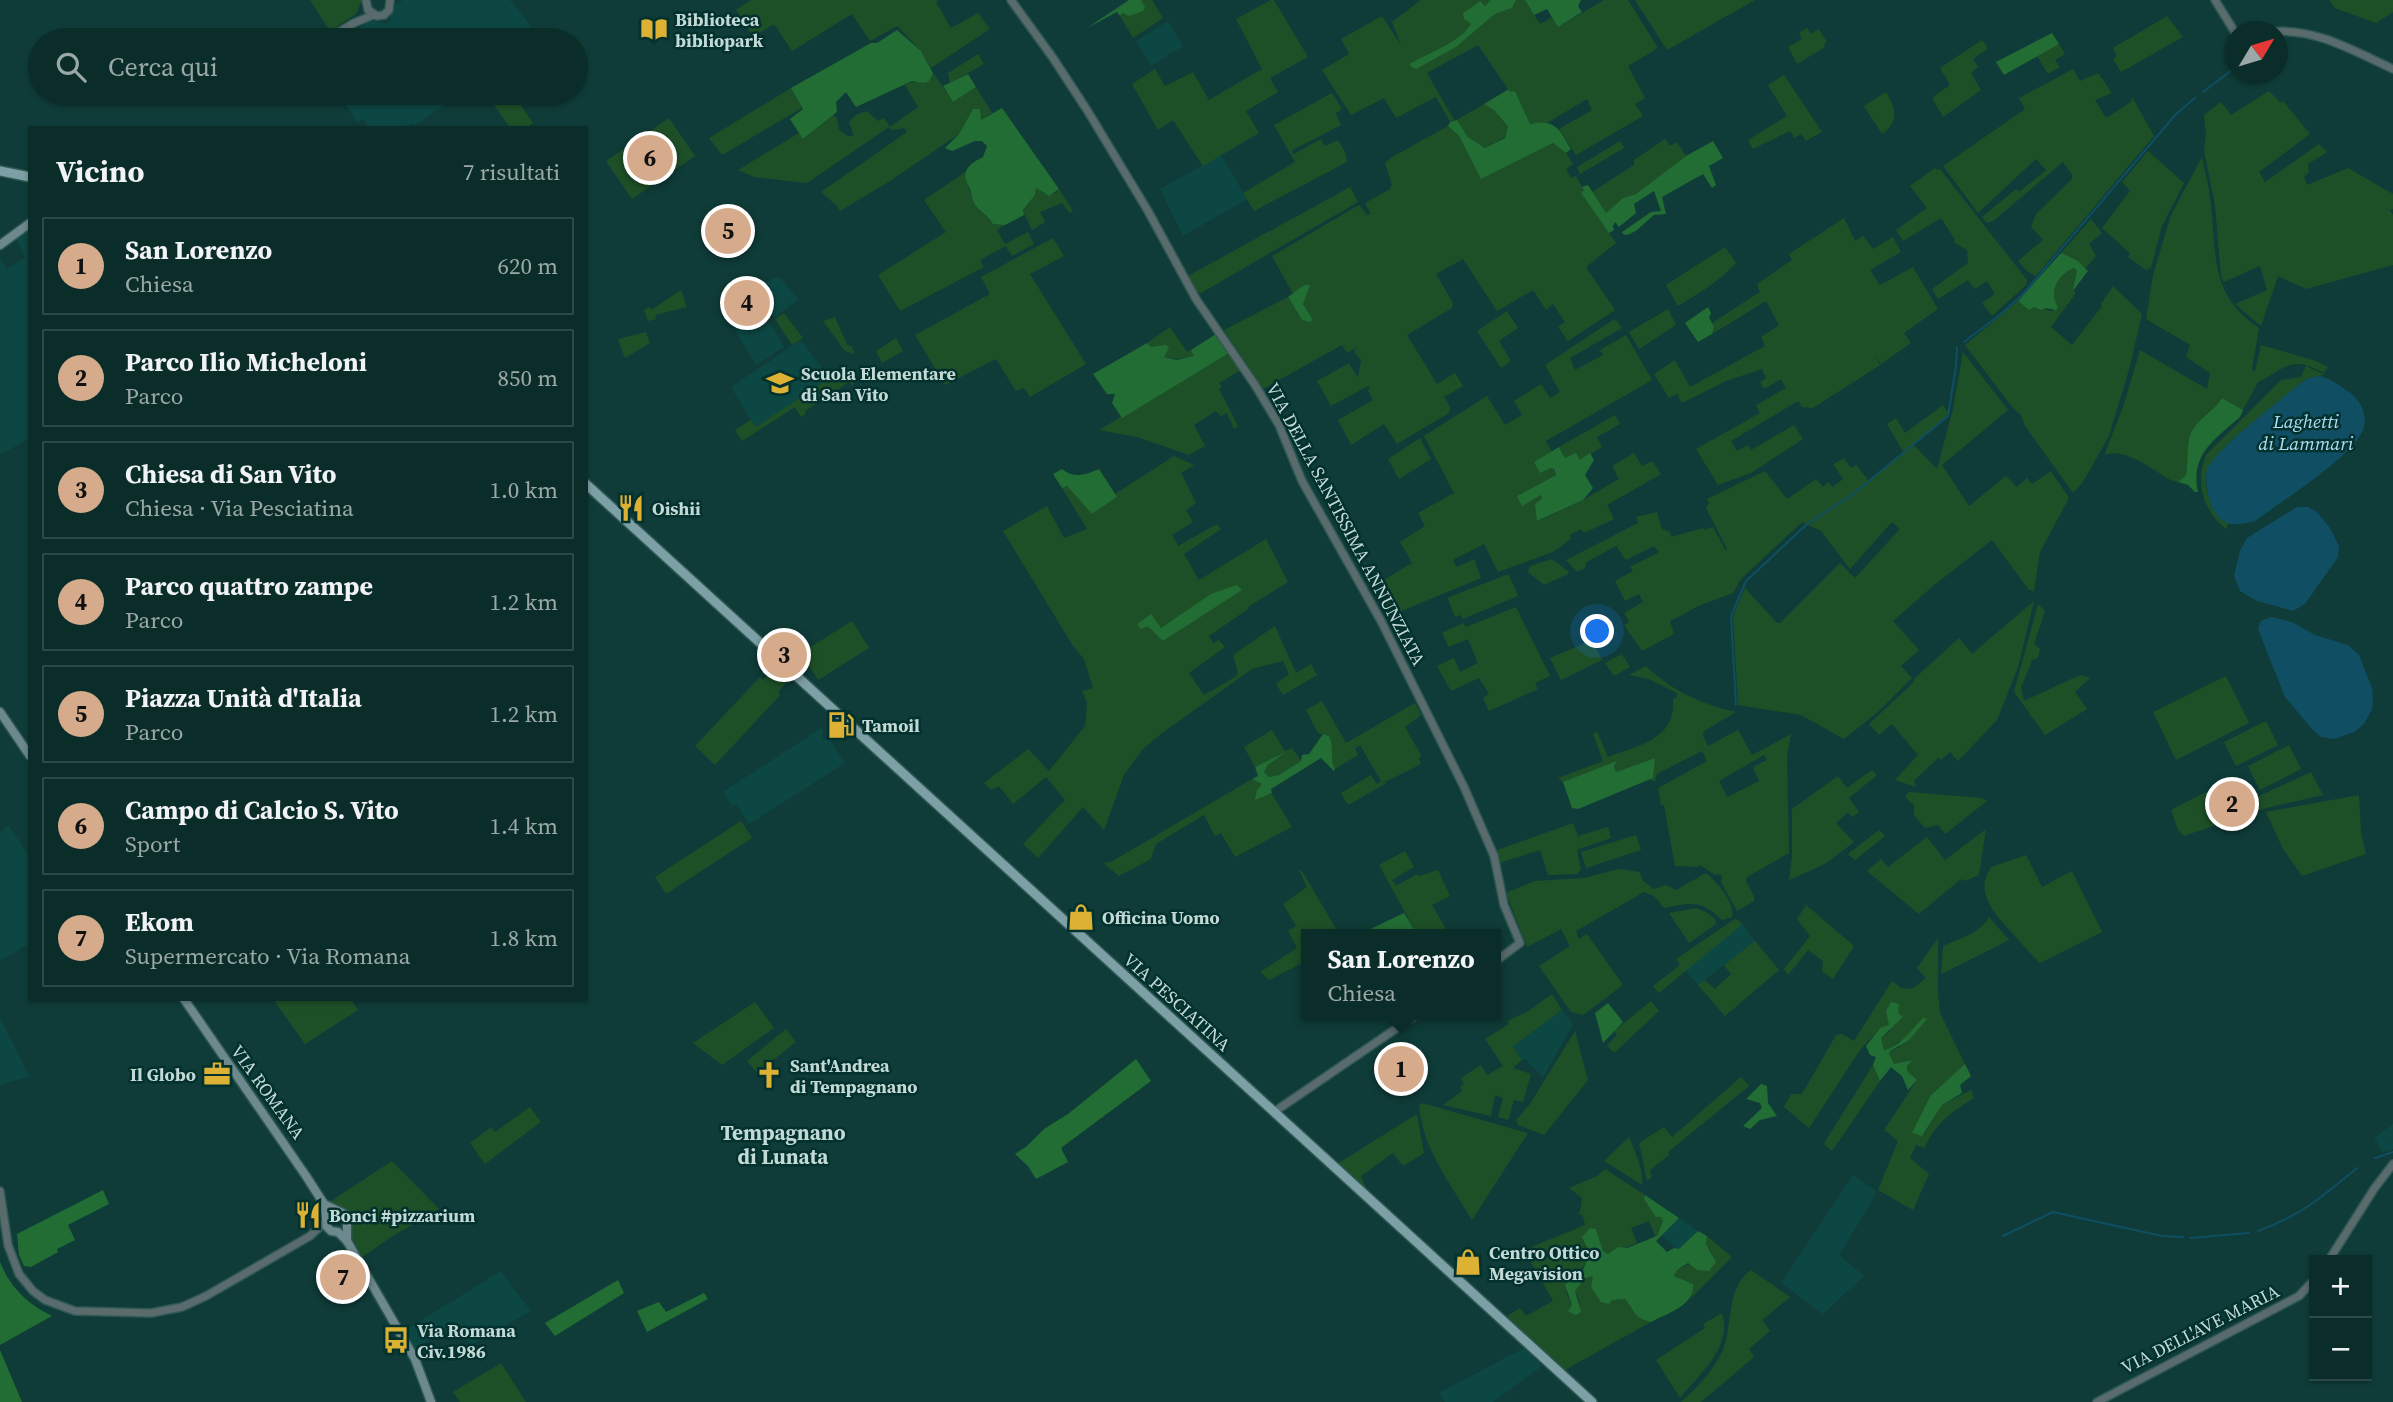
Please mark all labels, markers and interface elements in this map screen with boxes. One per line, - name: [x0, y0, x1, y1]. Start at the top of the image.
- place label: Biblioteca bibliopark: [675, 7, 763, 53]
- library icon: Biblioteca bibliopark: [639, 14, 669, 44]
- north arrow: [2225, 21, 2288, 84]
- search box: [28, 28, 588, 105]
- icon: search: [52, 48, 90, 86]
- text: Cerca qui: [108, 49, 218, 85]
- pin: 6: [627, 132, 673, 184]
- text: Vicino: [56, 151, 145, 192]
- text: 7 risultati: [463, 156, 560, 188]
- pin: 5: [705, 205, 751, 257]
- text: San Lorenzo: [125, 232, 272, 268]
- text: 1: [75, 250, 87, 282]
- text: 620 m: [497, 250, 558, 282]
- text: Chiesa: [125, 268, 194, 300]
- pin: 4: [724, 277, 770, 329]
- text: Parco Ilio Micheloni: [125, 344, 367, 380]
- place label: Scuola Elementare di San Vito: [801, 361, 956, 407]
- text: 2: [75, 362, 87, 394]
- text: 850 m: [497, 362, 558, 394]
- school or university icon: Scuola Elementare di San Vito: [765, 368, 795, 398]
- street label: VIA DELLA SANTISSIMA ANNUNZIATA: [1261, 378, 1431, 670]
- text: Parco: [125, 380, 184, 412]
- water label: Laghetti di Lammari: [2258, 408, 2354, 456]
- text: Chiesa di San Vito: [125, 456, 336, 492]
- text: 3: [75, 474, 87, 506]
- text: 1.0 km: [489, 474, 558, 506]
- text: Chiesa · Via Pesciatina: [125, 492, 354, 524]
- restaurant icon: Oishii: [616, 493, 646, 523]
- place label: Oishii: [652, 496, 701, 521]
- text: Parco quattro zampe: [125, 568, 373, 604]
- text: 4: [75, 586, 87, 618]
- text: 1.2 km: [489, 586, 558, 618]
- text: Parco: [125, 604, 184, 636]
- your location: [1580, 614, 1614, 648]
- pin: 3: [761, 629, 807, 681]
- text: Piazza Unità d'Italia: [125, 680, 362, 716]
- text: 5: [75, 698, 87, 730]
- text: 1.2 km: [489, 698, 558, 730]
- fuel station icon: Tamoil: [826, 710, 856, 740]
- place label: Tamoil: [862, 713, 920, 738]
- text: Parco: [125, 716, 184, 748]
- pin: 2: [2209, 778, 2255, 830]
- text: Campo di Calcio S. Vito: [125, 792, 399, 828]
- text: 6: [75, 810, 87, 842]
- text: 1.4 km: [489, 810, 558, 842]
- text: Sport: [125, 828, 180, 860]
- shop icon: Officina Uomo: [1066, 902, 1096, 932]
- text: Ekom: [125, 904, 194, 940]
- place label: Officina Uomo: [1102, 905, 1220, 930]
- text: 7: [75, 922, 87, 954]
- text: 1.8 km: [489, 922, 558, 954]
- popup: [1301, 929, 1501, 1020]
- text: Supermercato · Via Romana: [125, 940, 411, 972]
- text: San Lorenzo: [1327, 941, 1475, 977]
- street label: VIA PESCIATINA: [1118, 947, 1236, 1057]
- text: Chiesa: [1327, 977, 1396, 1009]
- street label: VIA ROMANA: [225, 1040, 311, 1144]
- pin: 1: [1378, 1043, 1424, 1095]
- place label: Sant'Andrea di Tempagnano: [790, 1053, 917, 1099]
- office icon: Il Globo: [202, 1059, 232, 1089]
- church icon: Sant'Andrea di Tempagnano: [754, 1060, 784, 1090]
- place label: Il Globo: [130, 1062, 196, 1087]
- district label: Tempagnano di Lunata: [720, 1118, 846, 1171]
- restaurant icon: Bonci #pizzarium: [293, 1200, 323, 1230]
- place label: Bonci #pizzarium: [329, 1203, 475, 1228]
- place label: Centro Ottico Megavision: [1489, 1240, 1600, 1286]
- shop icon: Centro Ottico Megavision: [1453, 1247, 1483, 1277]
- pin: 7: [320, 1251, 366, 1303]
- map controls: [2309, 1255, 2372, 1381]
- button: +: [2309, 1255, 2372, 1318]
- street label: VIA DELL'AVE MARIA: [2117, 1278, 2283, 1380]
- place label: Via Romana Civ.1986: [417, 1318, 516, 1364]
- button: −: [2309, 1318, 2372, 1381]
- bus stop icon: Via Romana Civ.1986: [381, 1325, 411, 1355]

